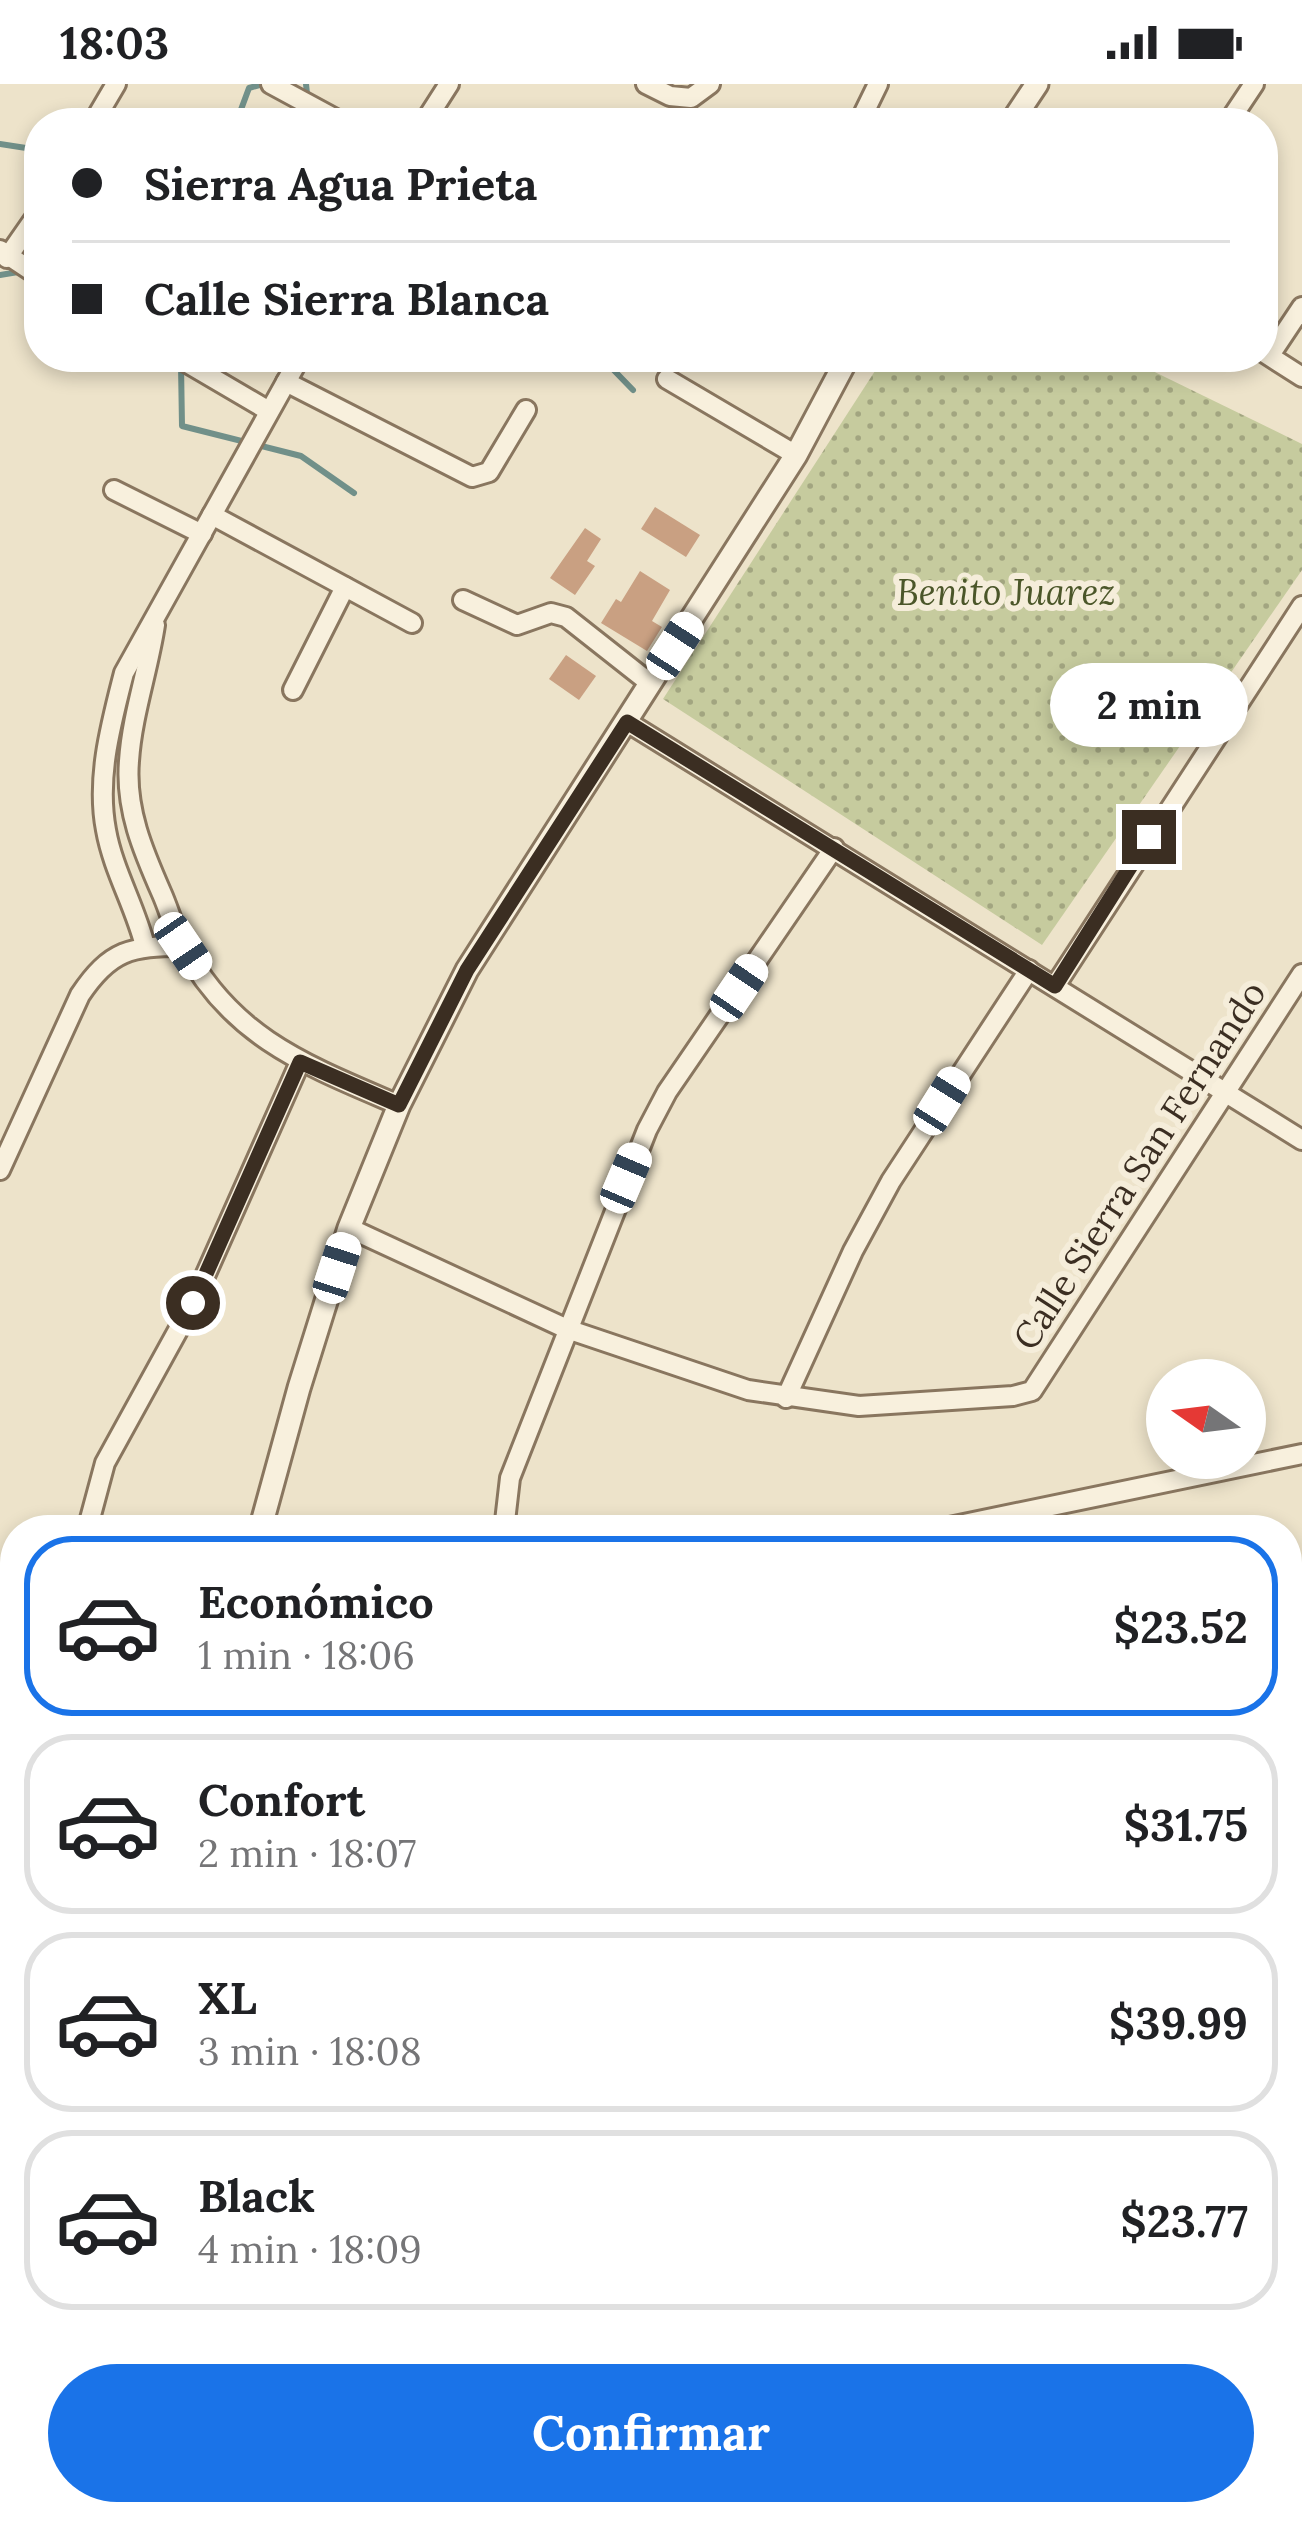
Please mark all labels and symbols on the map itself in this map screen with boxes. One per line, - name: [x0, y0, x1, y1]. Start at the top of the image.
- park label: Benito Juarez: [896, 569, 1116, 615]
- car: [640, 606, 710, 686]
- callout: 2 min: [1050, 663, 1248, 747]
- route end: [1122, 810, 1176, 864]
- car: [148, 906, 218, 986]
- car: [704, 948, 774, 1028]
- street label: Calle Sierra San Fernando: [1002, 972, 1276, 1358]
- car: [908, 1061, 976, 1141]
- car: [595, 1138, 657, 1218]
- car: [309, 1228, 365, 1308]
- route start: [166, 1276, 220, 1330]
- north arrow: [1146, 1359, 1266, 1479]

